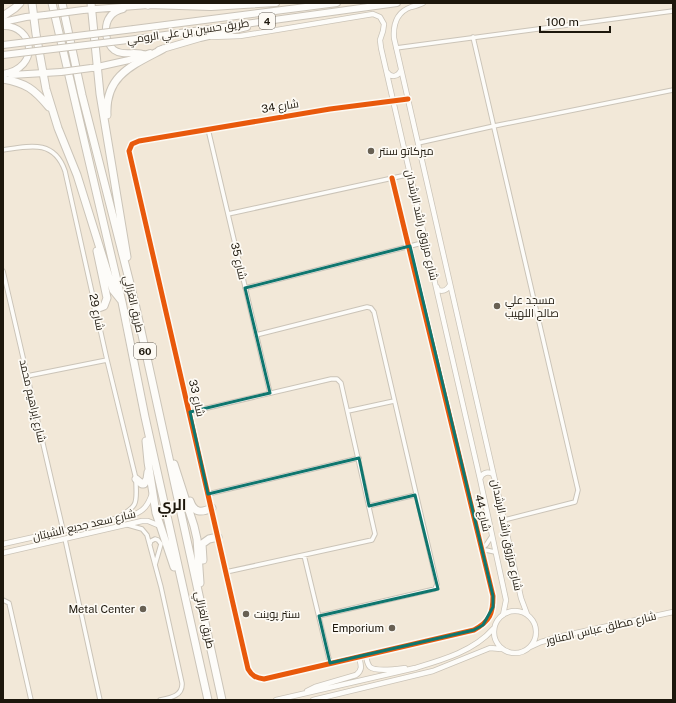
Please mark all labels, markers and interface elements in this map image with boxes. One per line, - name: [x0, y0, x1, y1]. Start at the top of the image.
- scale bar: [540, 8, 610, 34]
- road number: 4: [259, 13, 275, 29]
- text: 100 m: [546, 15, 579, 29]
- street label: طريق حسين بن علي الرومي: [126, 16, 250, 48]
- street label: شارع 34: [260, 97, 300, 117]
- place label: ميركاتو سنتر: [378, 145, 434, 158]
- marker: ميركاتو سنتر: [366, 146, 376, 156]
- street label: شارع مرزوق راشد الرشدان: [401, 168, 441, 282]
- street label: شارع 35: [227, 241, 249, 281]
- street label: طريق الغزالي: [119, 274, 146, 334]
- street label: شارع 29: [85, 292, 107, 332]
- place label: مسجد علي صالح اللهيب: [505, 294, 559, 321]
- marker: مسجد علي صالح اللهيب: [492, 301, 502, 311]
- road number: 60: [134, 343, 156, 359]
- street label: شارع إبراهيم محمد: [16, 358, 48, 444]
- street label: شارع 33: [185, 378, 207, 418]
- street label: شارع مرزوق راشد الرشدان: [487, 478, 525, 592]
- street label: شارع 44: [471, 493, 493, 533]
- district label: الري: [157, 496, 187, 517]
- street label: شارع سعد جديع الشيتان: [31, 507, 137, 545]
- street label: طريق الغزالي: [190, 590, 217, 650]
- place label: Metal Center: [68, 603, 135, 615]
- marker: Metal Center: [138, 604, 148, 614]
- place label: سنتر پوينت: [254, 608, 300, 621]
- marker: سنتر پوينت: [241, 609, 251, 619]
- street label: شارع مطلق عباس المناور: [544, 609, 658, 649]
- place label: Emporium: [332, 622, 384, 634]
- marker: Emporium: [387, 623, 397, 633]

